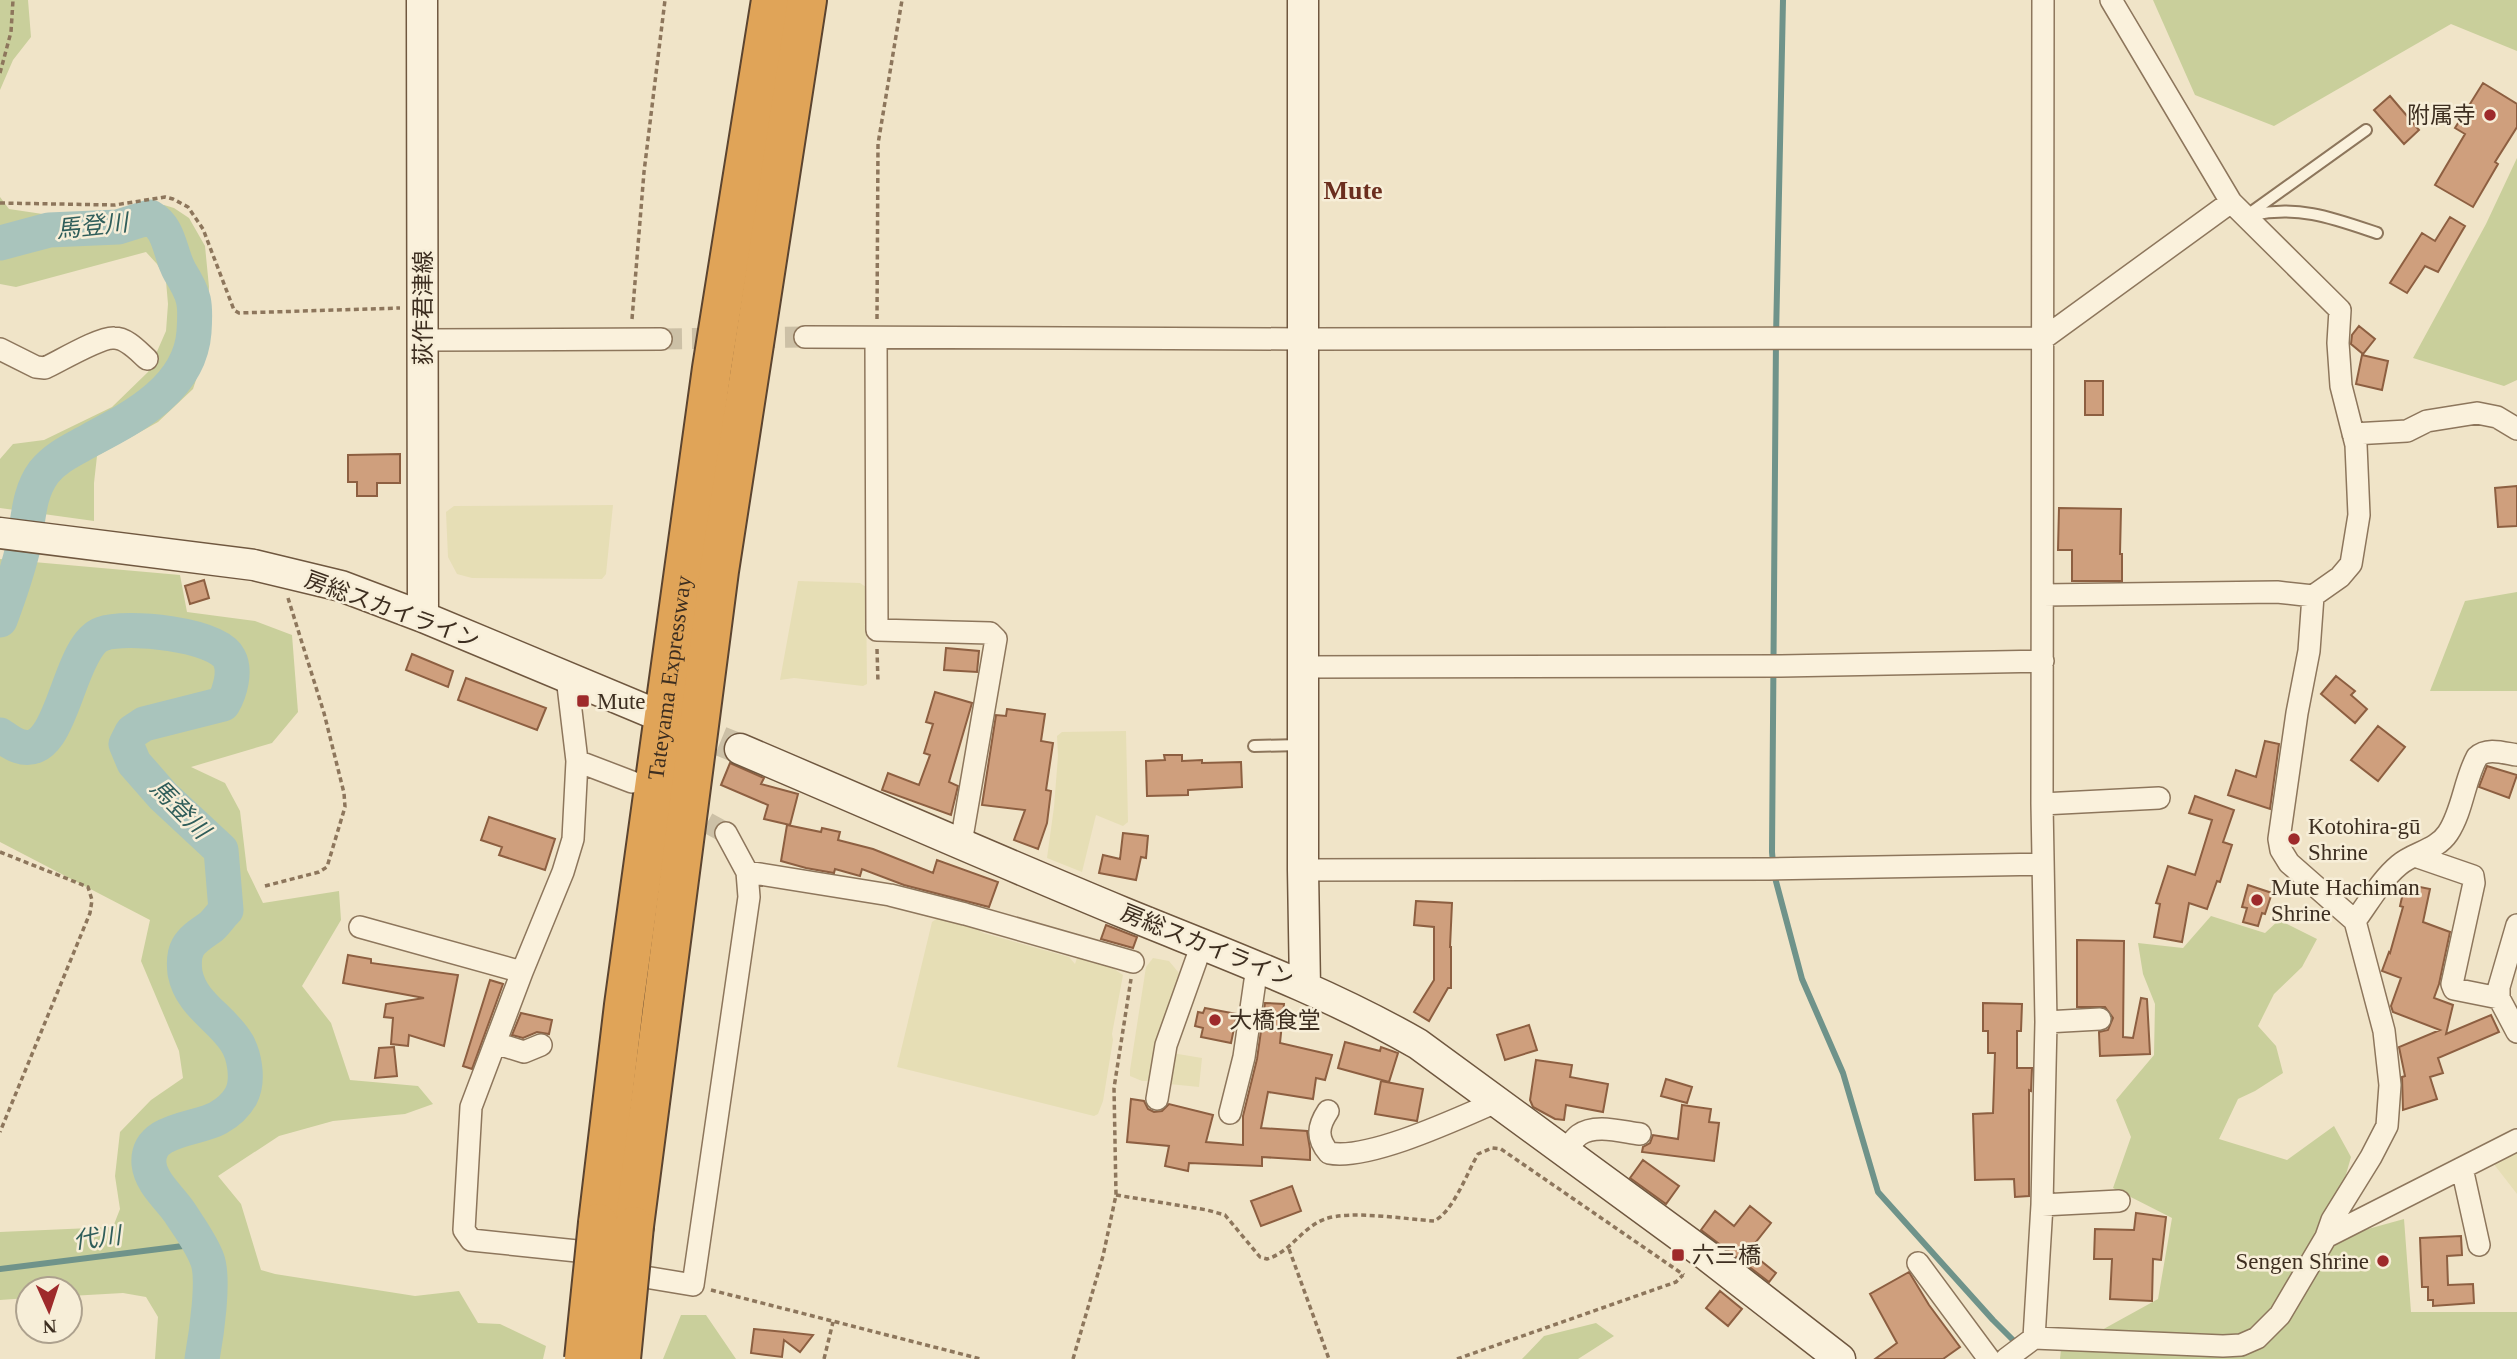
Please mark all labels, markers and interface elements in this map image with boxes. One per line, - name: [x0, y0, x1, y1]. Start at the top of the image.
- place label: 附属寺: [2407, 103, 2476, 128]
- marker: 附属寺: [2482, 107, 2498, 123]
- district label: Mute: [1323, 176, 1383, 205]
- water label: 馬登川: [55, 209, 132, 243]
- street label: 荻作君津線: [411, 251, 436, 366]
- street label: 房総スカイライン: [301, 567, 483, 653]
- street label: Tateyama Expressway: [643, 573, 696, 781]
- place label: Mute: [597, 689, 646, 714]
- marker: Mute: [575, 693, 591, 709]
- water label: 馬登川: [145, 774, 217, 846]
- place label: Kotohira-gū Shrine: [2308, 814, 2421, 865]
- marker: Kotohira-gū Shrine: [2286, 831, 2302, 847]
- place label: Mute Hachiman Shrine: [2271, 875, 2420, 926]
- marker: Mute Hachiman Shrine: [2249, 892, 2265, 908]
- street label: 房総スカイライン: [1117, 900, 1297, 992]
- place label: 大橋食堂: [1229, 1008, 1321, 1033]
- marker: 大橋食堂: [1207, 1012, 1223, 1028]
- water label: 代川: [72, 1222, 125, 1254]
- place label: 六三橋: [1692, 1243, 1761, 1268]
- marker: 六三橋: [1670, 1247, 1686, 1263]
- place label: Sengen Shrine: [2235, 1249, 2369, 1274]
- marker: Sengen Shrine: [2375, 1253, 2391, 1269]
- north arrow: [14, 1275, 84, 1345]
- text: N: [42, 1316, 57, 1337]

